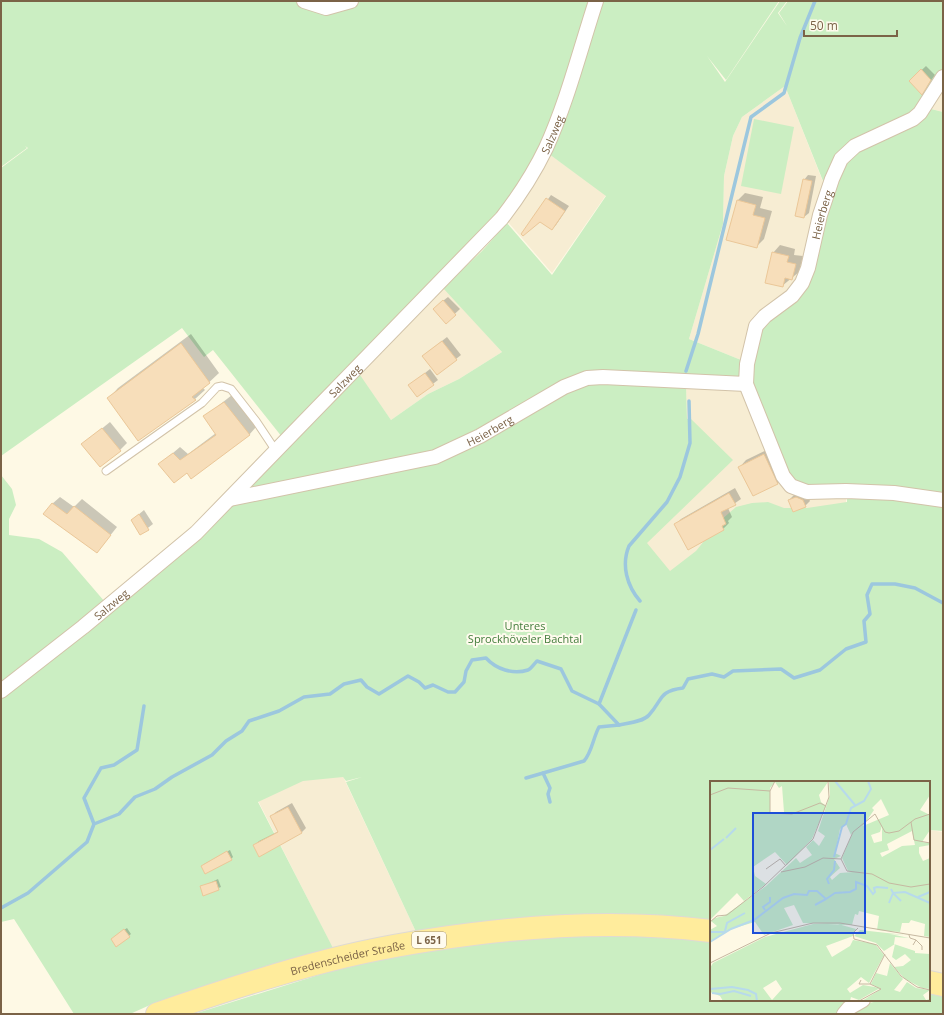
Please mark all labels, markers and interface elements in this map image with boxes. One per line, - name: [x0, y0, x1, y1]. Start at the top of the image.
- scale bar: [804, 12, 897, 38]
- text: 50 m: [810, 17, 838, 34]
- street label: Salzweg: [537, 113, 566, 156]
- street label: Heierberg: [807, 187, 836, 241]
- street label: Salzweg: [325, 360, 364, 400]
- street label: Heierberg: [464, 411, 515, 449]
- street label: Salzweg: [90, 585, 131, 623]
- park label: Unteres Sprockhöveler Bachtal: [468, 618, 582, 646]
- inset map: [710, 781, 930, 1001]
- road number: L 651: [412, 932, 446, 948]
- street label: Bredenscheider Straße: [288, 937, 406, 978]

